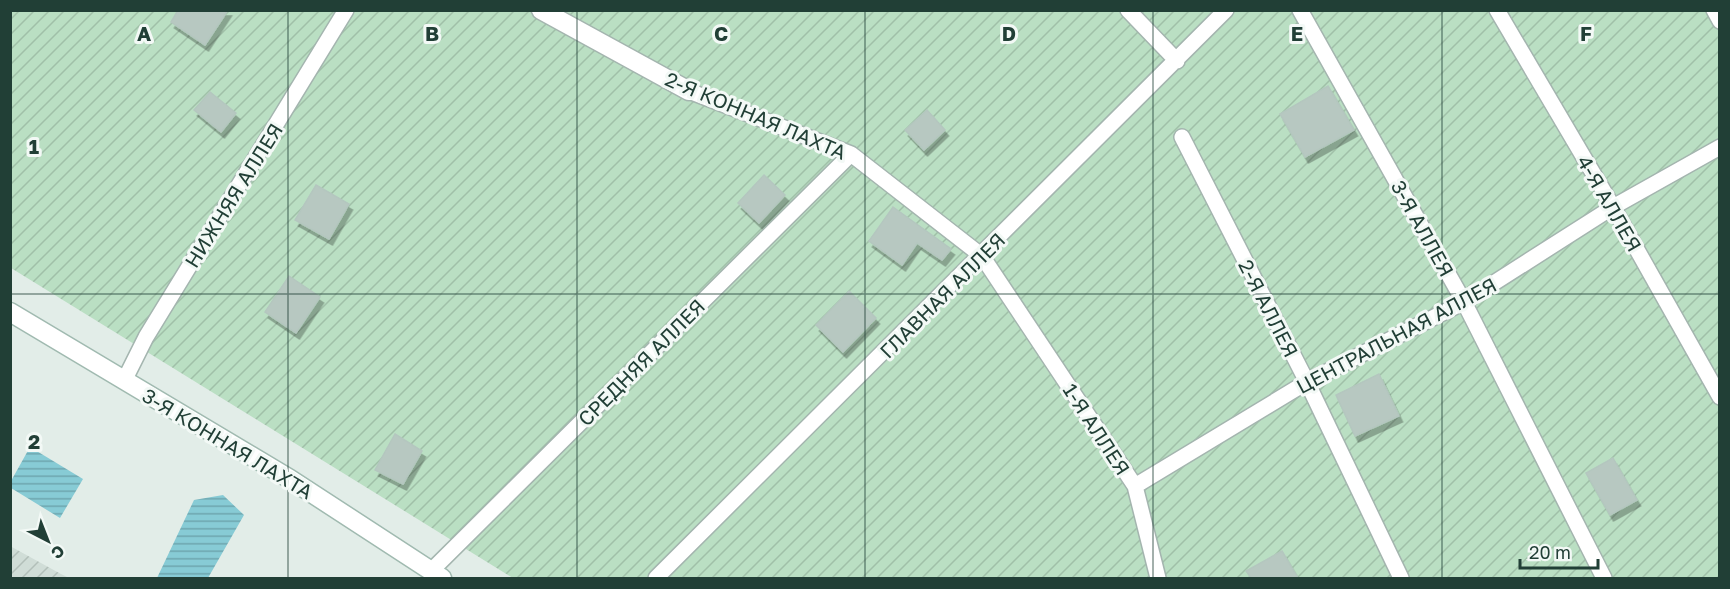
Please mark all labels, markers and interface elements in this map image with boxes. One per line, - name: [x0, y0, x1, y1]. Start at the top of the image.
- text: A: [137, 21, 151, 45]
- text: B: [425, 21, 439, 45]
- text: C: [714, 21, 728, 45]
- text: D: [1002, 21, 1016, 45]
- text: E: [1291, 21, 1303, 45]
- text: F: [1580, 21, 1592, 45]
- street label: 2-Я КОННАЯ ЛАХТА: [662, 66, 850, 164]
- street label: НИЖНЯЯ АЛЛЕЯ: [179, 118, 287, 272]
- text: 1: [29, 134, 39, 158]
- street label: 4-Я АЛЛЕЯ: [1573, 151, 1647, 255]
- street label: 3-Я АЛЛЕЯ: [1387, 176, 1459, 280]
- street label: ГЛАВНАЯ АЛЛЕЯ: [874, 227, 1010, 363]
- street label: 2-Я АЛЛЕЯ: [1234, 255, 1304, 361]
- street label: ЦЕНТРАЛЬНАЯ АЛЛЕЯ: [1292, 272, 1500, 398]
- street label: СРЕДНЯЯ АЛЛЕЯ: [573, 294, 709, 430]
- street label: 1-Я АЛЛЕЯ: [1059, 379, 1135, 479]
- street label: 3-Я КОННАЯ ЛАХТА: [139, 383, 317, 503]
- text: 2: [28, 429, 40, 453]
- north arrow: [18, 511, 78, 571]
- scale bar: [1520, 532, 1598, 570]
- text: С: [47, 541, 69, 563]
- text: 20 m: [1529, 541, 1571, 563]

